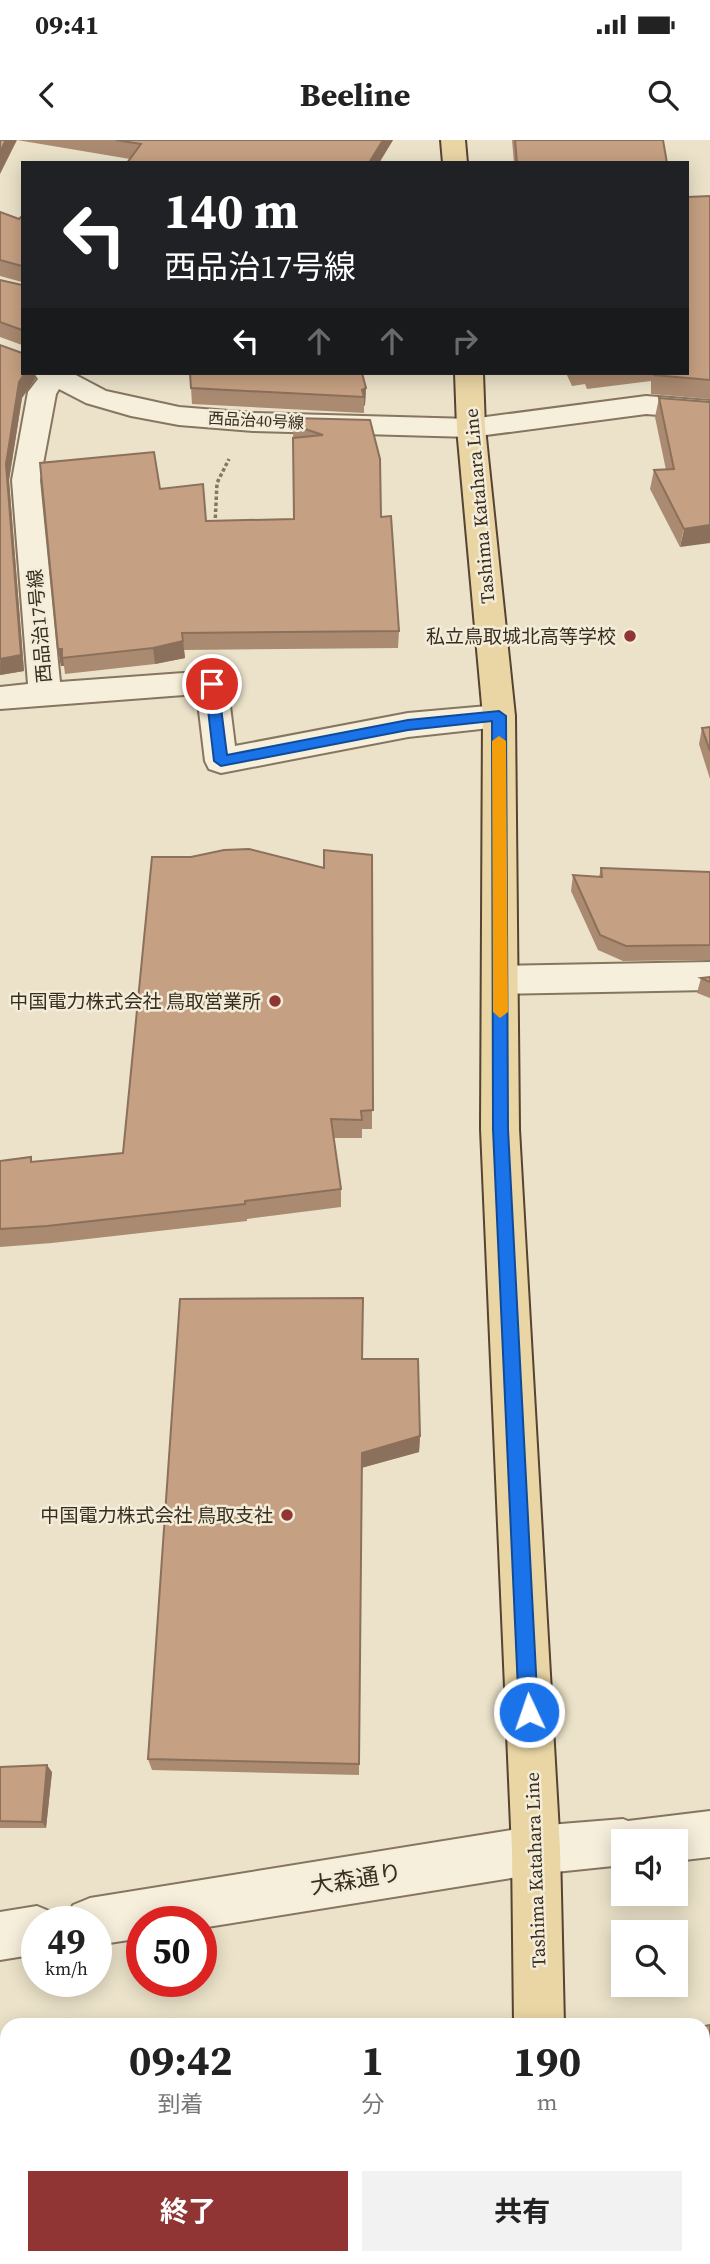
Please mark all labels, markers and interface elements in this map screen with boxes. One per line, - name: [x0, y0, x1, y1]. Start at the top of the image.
- text: 09:41: [35, 7, 99, 43]
- text: Beeline: [300, 73, 410, 117]
- icon: back: [28, 76, 66, 114]
- icon: search: [644, 76, 682, 114]
- text: 140 m: [164, 177, 299, 244]
- icon: left: [49, 189, 140, 280]
- text: 西品治17号線: [164, 245, 356, 289]
- icon: left: [227, 322, 265, 360]
- icon: ahead: [300, 322, 338, 360]
- icon: ahead: [373, 322, 411, 360]
- icon: right: [446, 322, 484, 360]
- street label: 西品治40号線: [207, 407, 305, 433]
- street label: Tashima Katahara Line: [458, 407, 500, 605]
- street label: 西品治17号線: [21, 568, 57, 684]
- place label: 私立鳥取城北高等学校: [426, 623, 616, 649]
- marker: 私立鳥取城北高等学校: [622, 628, 638, 644]
- pin: [182, 654, 242, 714]
- icon: arrive: [193, 665, 231, 703]
- place label: 中国電力株式会社 鳥取営業所: [10, 988, 261, 1014]
- marker: 中国電力株式会社 鳥取営業所: [267, 993, 283, 1009]
- place label: 中国電力株式会社 鳥取支社: [41, 1502, 273, 1528]
- marker: 中国電力株式会社 鳥取支社: [279, 1507, 295, 1523]
- position arrow: [492, 1675, 566, 1749]
- street label: Tashima Katahara Line: [519, 1772, 551, 1968]
- map controls: [611, 1829, 688, 1997]
- button: sound: [611, 1829, 688, 1906]
- street label: 大森通り: [308, 1856, 404, 1902]
- speed limit sign: 50: [126, 1906, 217, 1997]
- text: 49: [48, 1918, 85, 1966]
- button: search: [611, 1920, 688, 1997]
- text: km/h: [45, 1956, 88, 1981]
- text: 09:42: [129, 2031, 232, 2089]
- text: 1: [361, 2031, 384, 2089]
- text: 190: [513, 2032, 581, 2090]
- text: m: [537, 2086, 557, 2118]
- text: 到着: [158, 2088, 204, 2120]
- text: 分: [361, 2088, 384, 2120]
- button: 終了: [28, 2171, 348, 2251]
- button: 共有: [362, 2171, 682, 2251]

